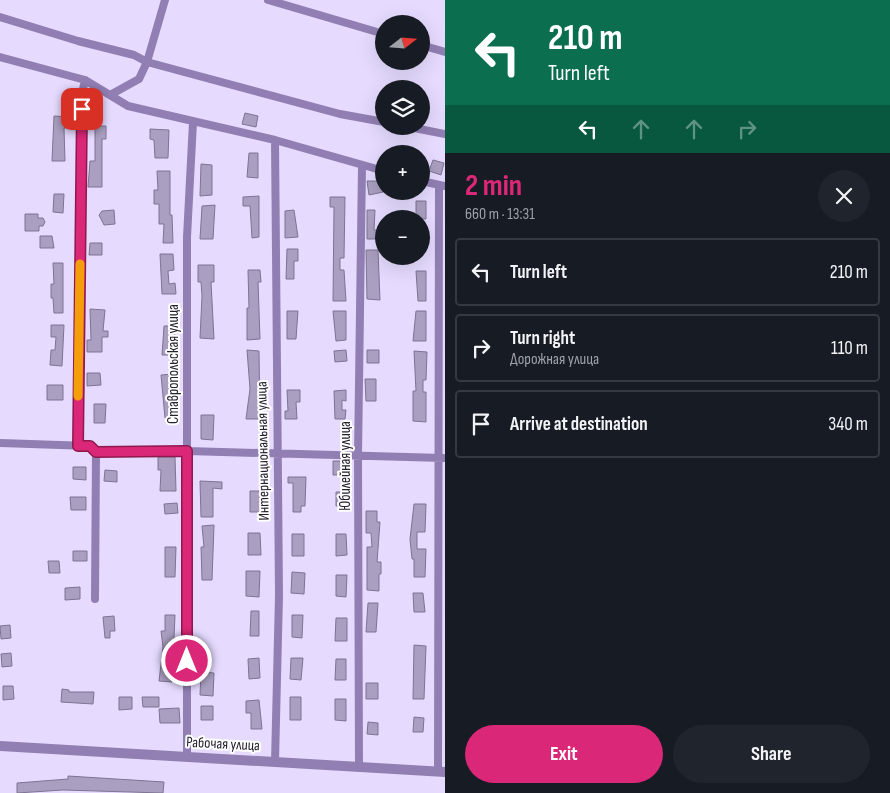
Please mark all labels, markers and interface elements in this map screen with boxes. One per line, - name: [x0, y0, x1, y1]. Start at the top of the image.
- north arrow: [375, 15, 430, 70]
- map controls: [375, 15, 430, 265]
- text: 210 m: [548, 17, 622, 60]
- icon: left: [465, 20, 530, 85]
- text: Turn left: [548, 60, 610, 87]
- button: layers: [375, 80, 430, 135]
- pin: [61, 88, 103, 130]
- icon: arrive: [68, 95, 96, 123]
- icon: left: [574, 115, 602, 143]
- icon: ahead: [627, 115, 655, 143]
- icon: ahead: [680, 115, 708, 143]
- icon: right: [733, 115, 761, 143]
- button: +: [375, 145, 430, 200]
- text: 2 min: [465, 168, 522, 204]
- button: close: [818, 170, 870, 222]
- text: 660 m · 13:31: [465, 205, 535, 224]
- button: −: [375, 210, 430, 265]
- icon: left: [467, 258, 495, 286]
- text: Turn left: [510, 261, 567, 284]
- text: 210 m: [830, 261, 868, 284]
- street label: Ставропольская улица: [164, 304, 183, 424]
- text: Turn right: [510, 327, 575, 350]
- icon: right: [467, 334, 495, 362]
- text: 110 m: [831, 337, 868, 360]
- text: Дорожная улица: [510, 350, 599, 369]
- street label: Интернациональная улица: [252, 381, 274, 521]
- icon: arrive: [467, 410, 495, 438]
- text: Arrive at destination: [510, 413, 648, 436]
- text: 340 m: [828, 413, 868, 436]
- street label: Юбилейная улица: [336, 421, 355, 511]
- position arrow: [160, 634, 212, 686]
- button: Exit: [465, 725, 663, 783]
- button: Share: [673, 725, 870, 783]
- street label: Рабочая улица: [186, 733, 261, 755]

